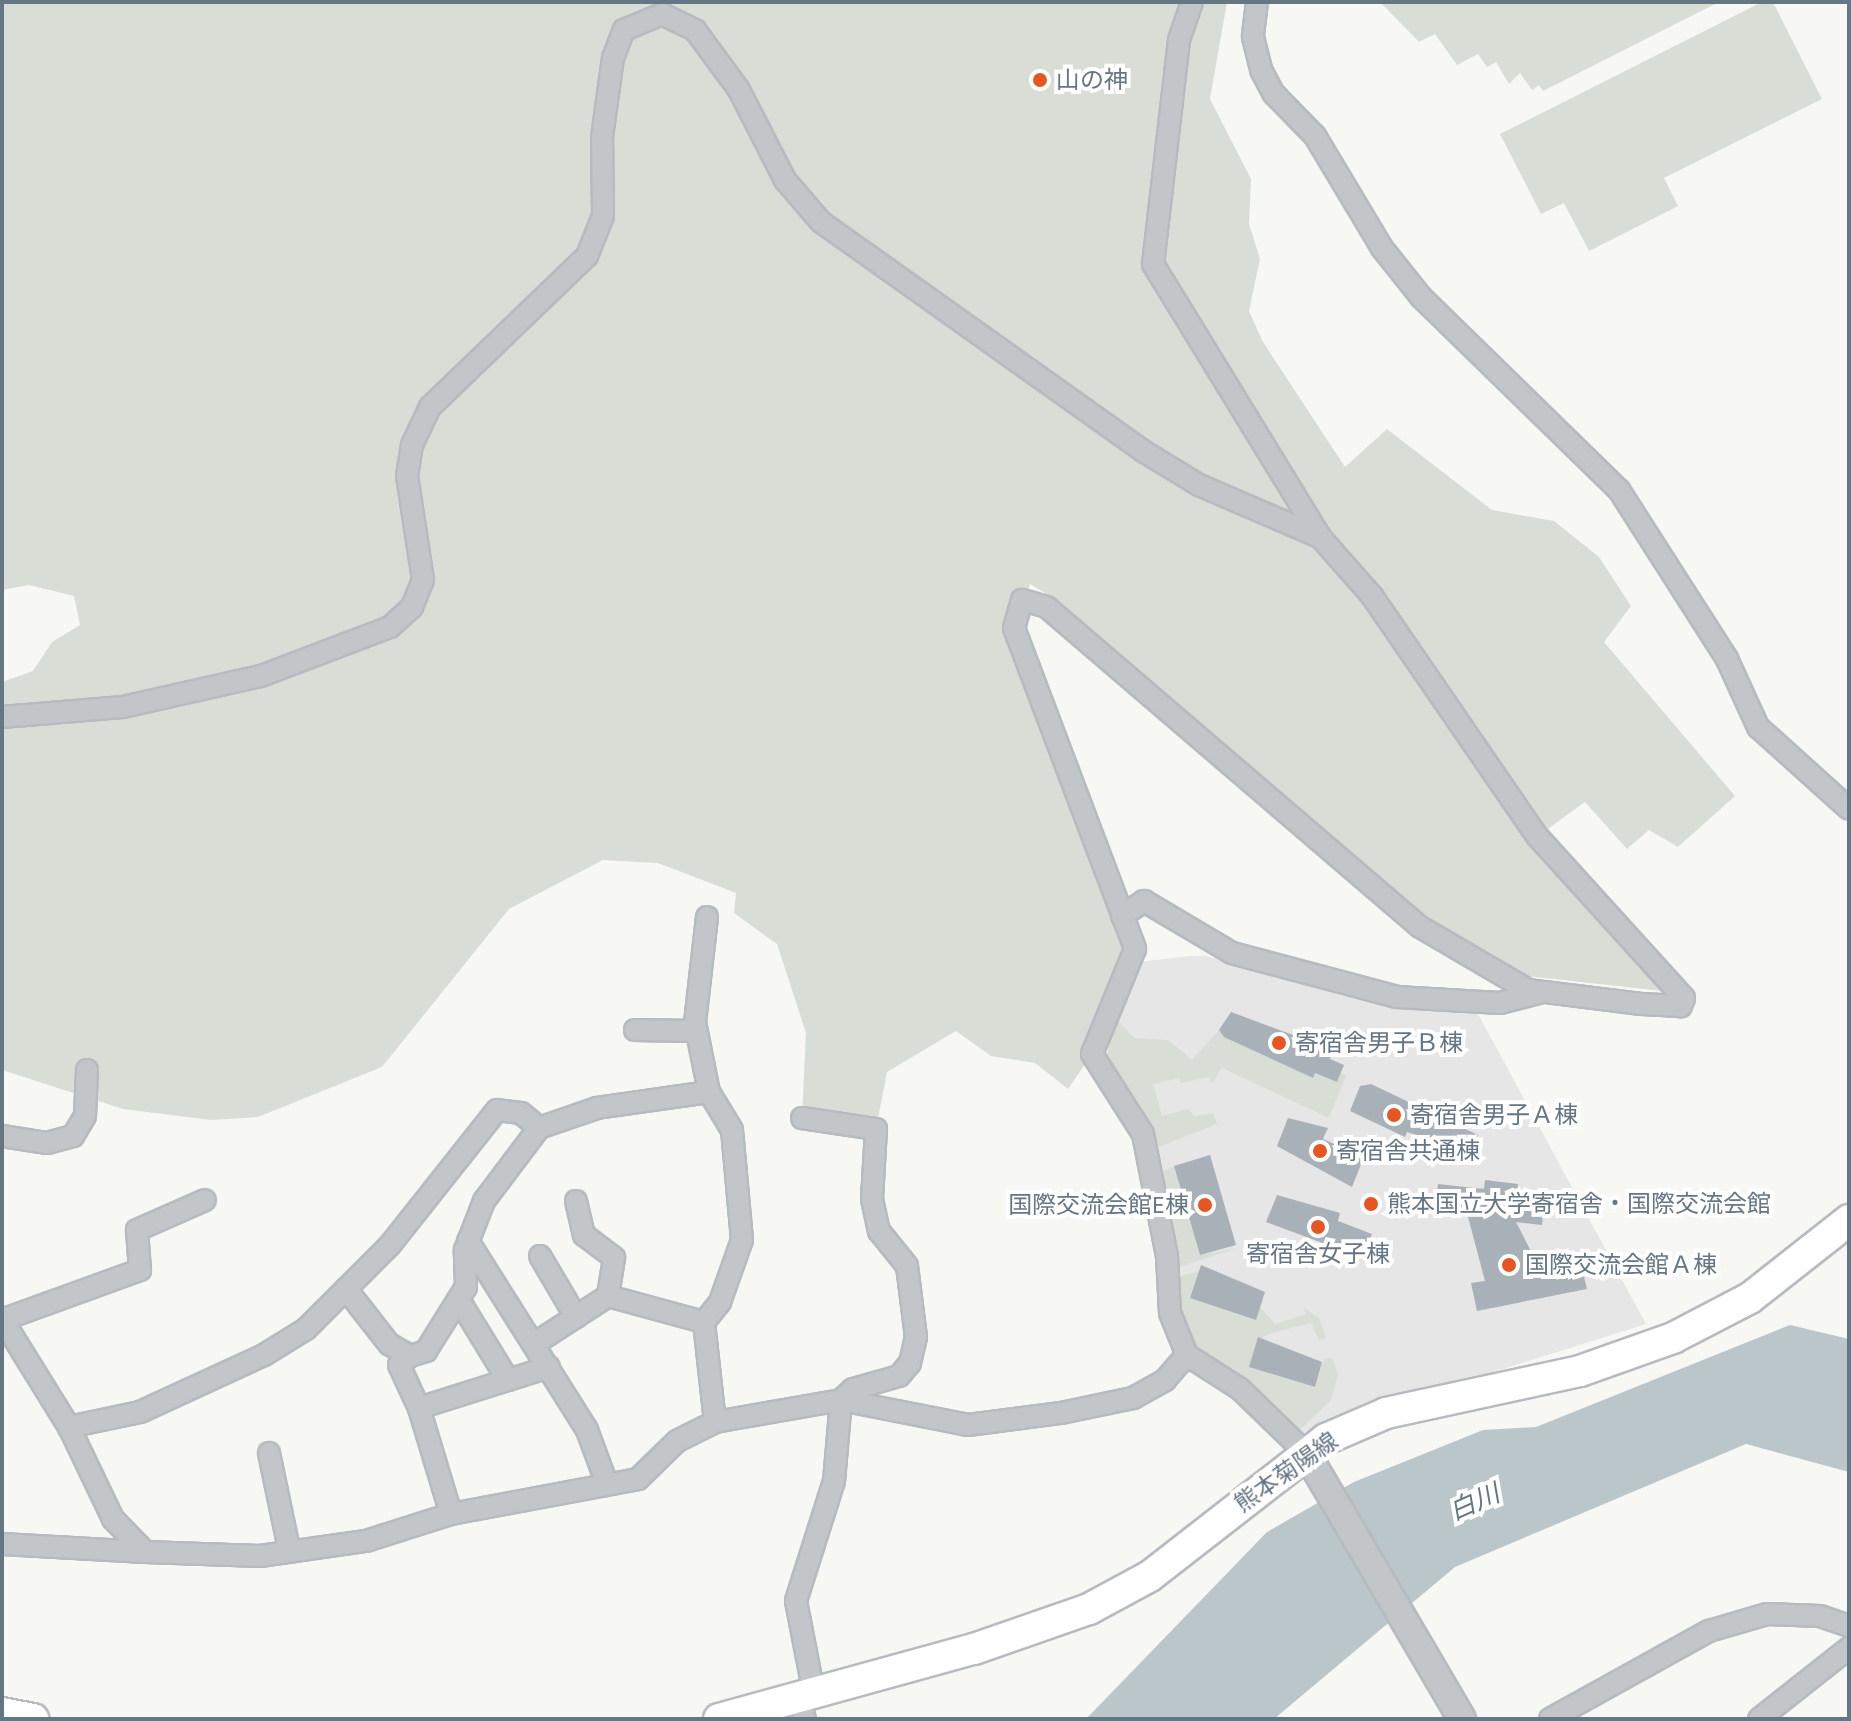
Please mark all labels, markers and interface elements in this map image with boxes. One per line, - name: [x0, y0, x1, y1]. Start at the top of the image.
- place label: 山の神: [1056, 66, 1128, 94]
- marker: 山の神: [1031, 71, 1049, 89]
- place label: 寄宿舎男子Ｂ棟: [1295, 1029, 1463, 1057]
- marker: 寄宿舎男子Ｂ棟: [1270, 1034, 1288, 1052]
- place label: 寄宿舎男子Ａ棟: [1410, 1101, 1578, 1129]
- marker: 寄宿舎男子Ａ棟: [1385, 1106, 1403, 1124]
- place label: 寄宿舎共通棟: [1336, 1137, 1480, 1165]
- marker: 寄宿舎共通棟: [1311, 1142, 1329, 1160]
- place label: 熊本国立大学寄宿舎・国際交流会館: [1387, 1190, 1771, 1218]
- place label: 国際交流会館E棟: [1008, 1191, 1189, 1219]
- marker: 熊本国立大学寄宿舎・国際交流会館: [1362, 1195, 1380, 1213]
- marker: 国際交流会館E棟: [1196, 1196, 1214, 1214]
- marker: 寄宿舎女子棟: [1309, 1218, 1327, 1236]
- place label: 寄宿舎女子棟: [1246, 1240, 1390, 1268]
- place label: 国際交流会館Ａ棟: [1525, 1251, 1717, 1279]
- marker: 国際交流会館Ａ棟: [1500, 1256, 1518, 1274]
- street label: 熊本菊陽線: [1229, 1426, 1343, 1518]
- water label: 白川: [1444, 1477, 1504, 1527]

